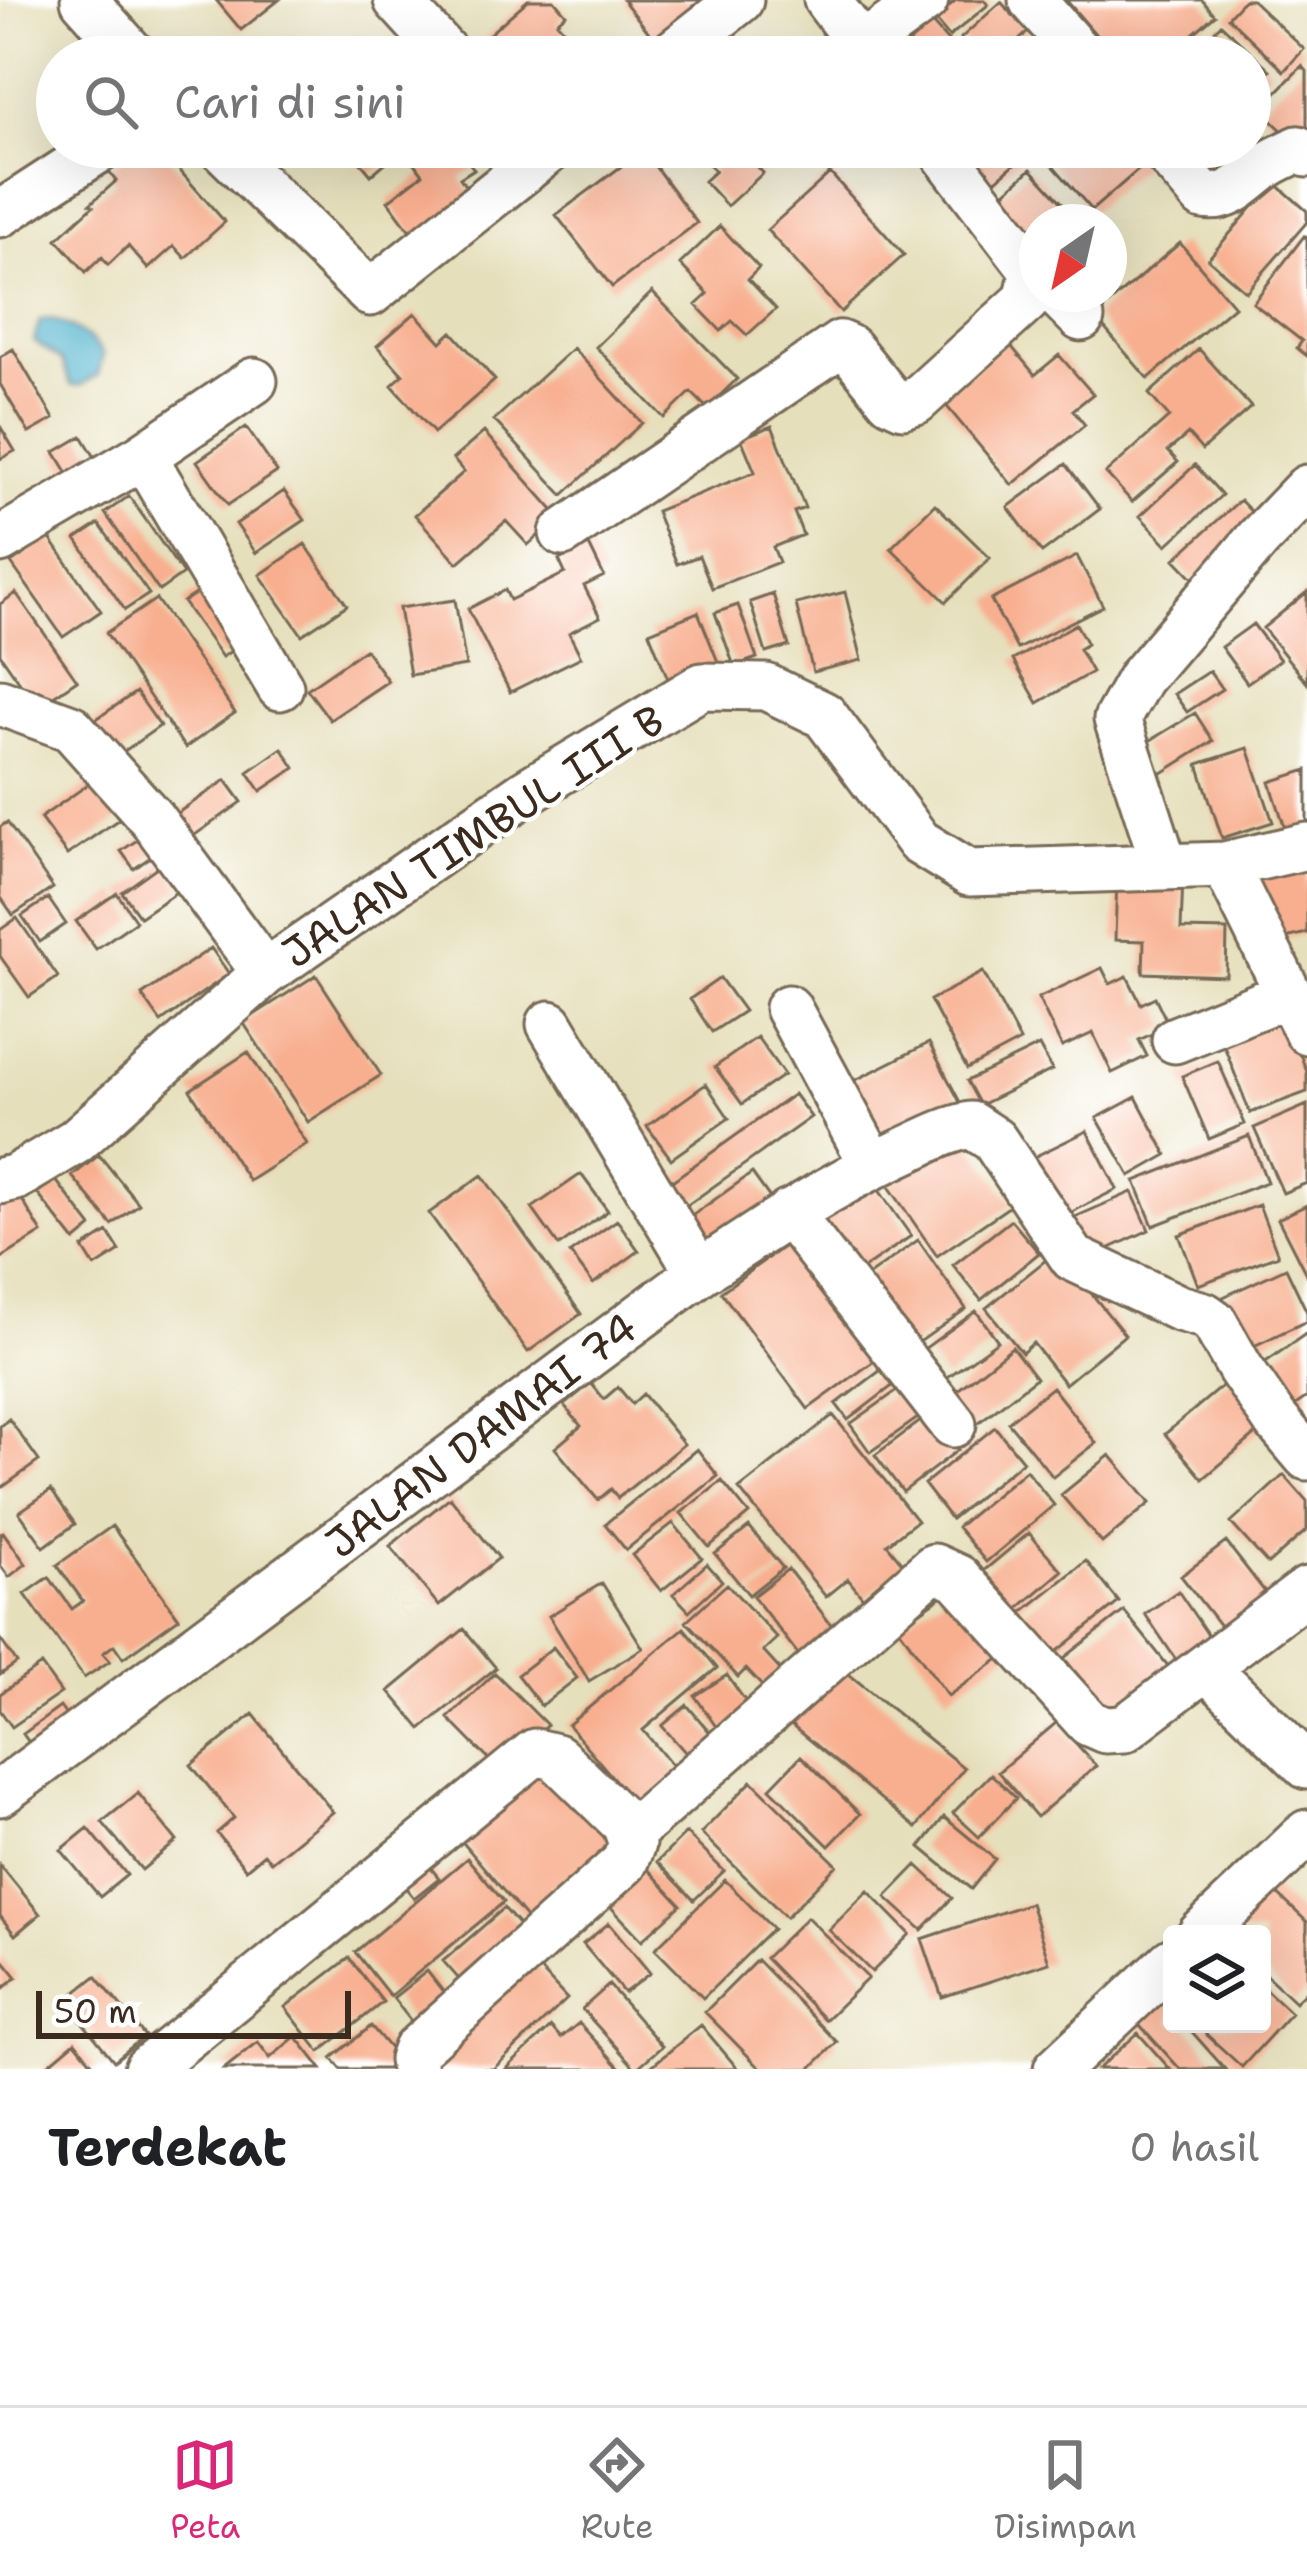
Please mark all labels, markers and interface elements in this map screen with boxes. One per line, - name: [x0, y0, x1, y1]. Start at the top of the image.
- search box: [36, 36, 1271, 168]
- icon: search: [78, 69, 144, 135]
- text: Cari di sini: [174, 72, 406, 132]
- north arrow: [1019, 204, 1127, 312]
- street label: JALAN TIMBUL III B: [271, 691, 675, 981]
- street label: JALAN DAMAI 74: [314, 1300, 648, 1570]
- map controls: [1163, 1925, 1271, 2033]
- button: layers: [1163, 1925, 1271, 2033]
- scale bar: [36, 1985, 351, 2038]
- text: 50 m: [54, 1989, 137, 2034]
- text: Terdekat: [48, 2113, 287, 2181]
- text: 0 hasil: [1129, 2121, 1259, 2173]
- tab: Peta: [170, 2432, 240, 2549]
- tab: Rute: [581, 2432, 654, 2549]
- tab: Disimpan: [994, 2432, 1137, 2549]

